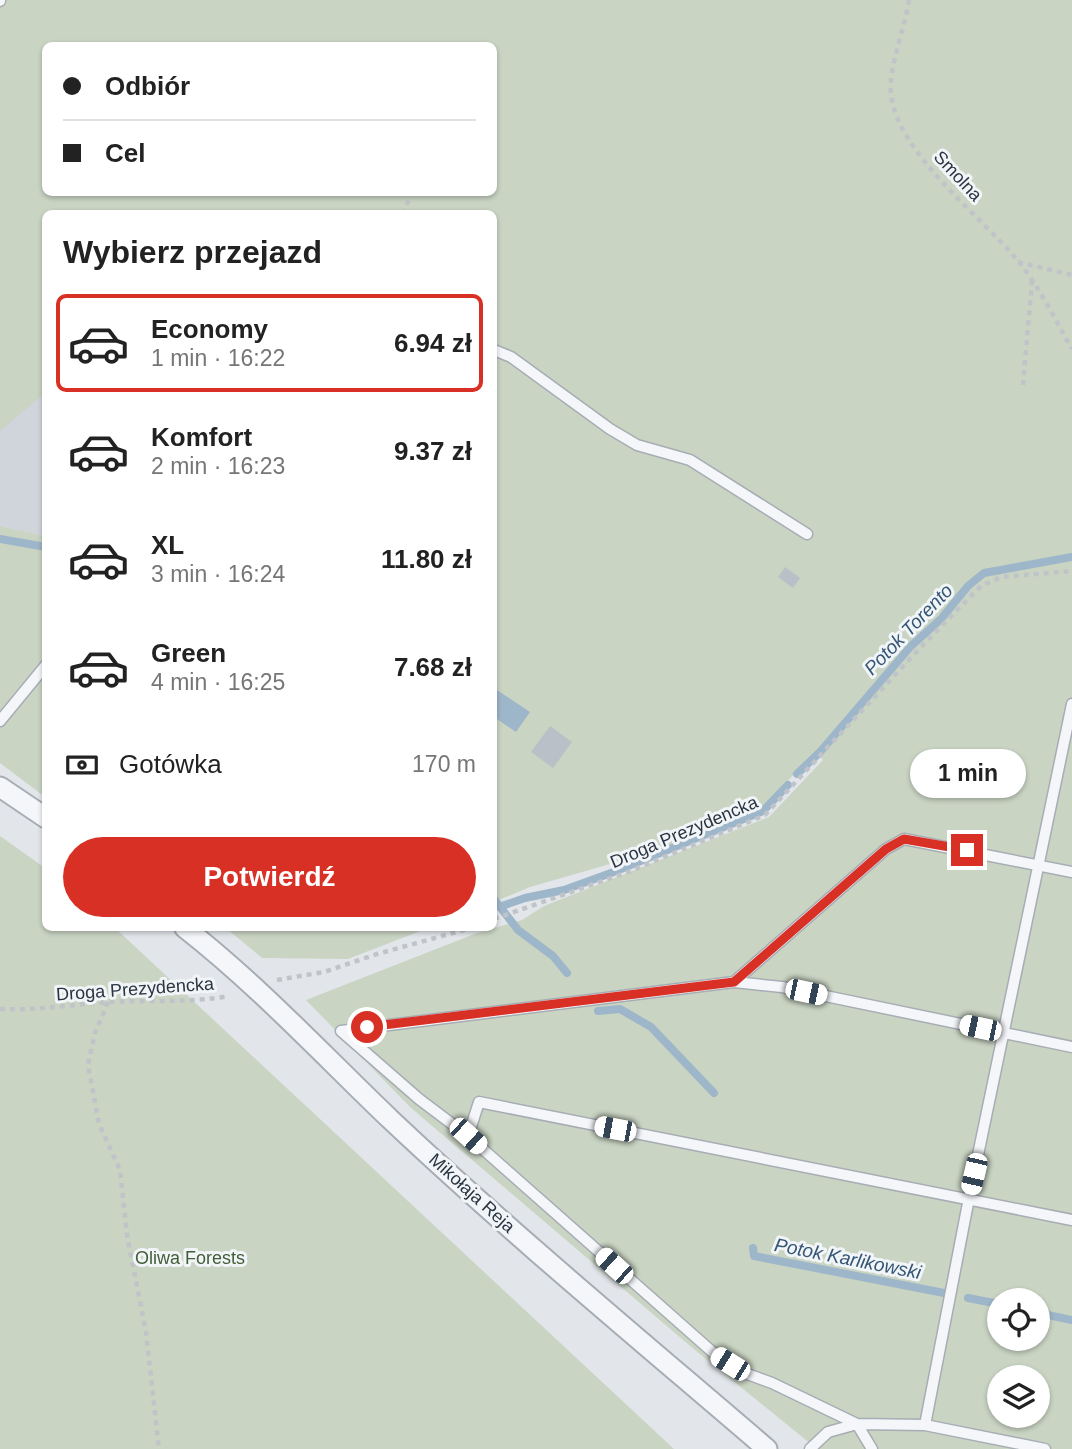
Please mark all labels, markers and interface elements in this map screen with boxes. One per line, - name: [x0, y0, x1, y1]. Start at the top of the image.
- text: Odbiór: [105, 71, 190, 101]
- text: Cel: [105, 138, 145, 168]
- street label: Smolna: [930, 147, 987, 206]
- text: Wybierz przejazd: [63, 234, 322, 270]
- icon: car: [67, 312, 130, 375]
- text: Economy: [151, 314, 268, 344]
- text: 6.94 zł: [394, 328, 472, 358]
- text: 1 min · 16:22: [151, 345, 285, 371]
- icon: car: [67, 420, 130, 483]
- text: Komfort: [151, 422, 252, 452]
- text: 9.37 zł: [394, 436, 472, 466]
- text: 2 min · 16:23: [151, 453, 285, 479]
- icon: car: [67, 528, 130, 591]
- text: XL: [151, 530, 184, 560]
- text: 11.80 zł: [381, 544, 472, 574]
- text: 3 min · 16:24: [151, 561, 285, 587]
- water label: Potok Torento: [860, 580, 957, 679]
- icon: car: [67, 636, 130, 699]
- text: Green: [151, 638, 226, 668]
- text: 7.68 zł: [394, 652, 472, 682]
- text: 4 min · 16:25: [151, 669, 285, 695]
- icon: cash: [63, 746, 101, 784]
- callout: 1 min: [909, 748, 1025, 798]
- text: Gotówka: [119, 749, 222, 779]
- text: 170 m: [412, 751, 476, 777]
- text: 1 min: [938, 760, 998, 786]
- street label: Droga Prezydencka: [607, 792, 762, 872]
- route end: [951, 834, 983, 866]
- button: Potwierdź: [63, 837, 476, 917]
- street label: Droga Prezydencka: [55, 973, 216, 1004]
- car: [784, 977, 829, 1007]
- route start: [351, 1011, 383, 1043]
- car: [958, 1013, 1003, 1043]
- car: [446, 1114, 491, 1158]
- car: [593, 1115, 638, 1143]
- street label: Mikołaja Reja: [425, 1149, 520, 1237]
- car: [960, 1151, 989, 1197]
- water label: Potok Karlikowski: [773, 1234, 924, 1283]
- car: [592, 1244, 637, 1288]
- park label: Oliwa Forests: [135, 1248, 245, 1268]
- map controls: [987, 1288, 1050, 1428]
- button: locate: [987, 1288, 1050, 1351]
- car: [707, 1344, 754, 1384]
- button: layers: [987, 1365, 1050, 1428]

